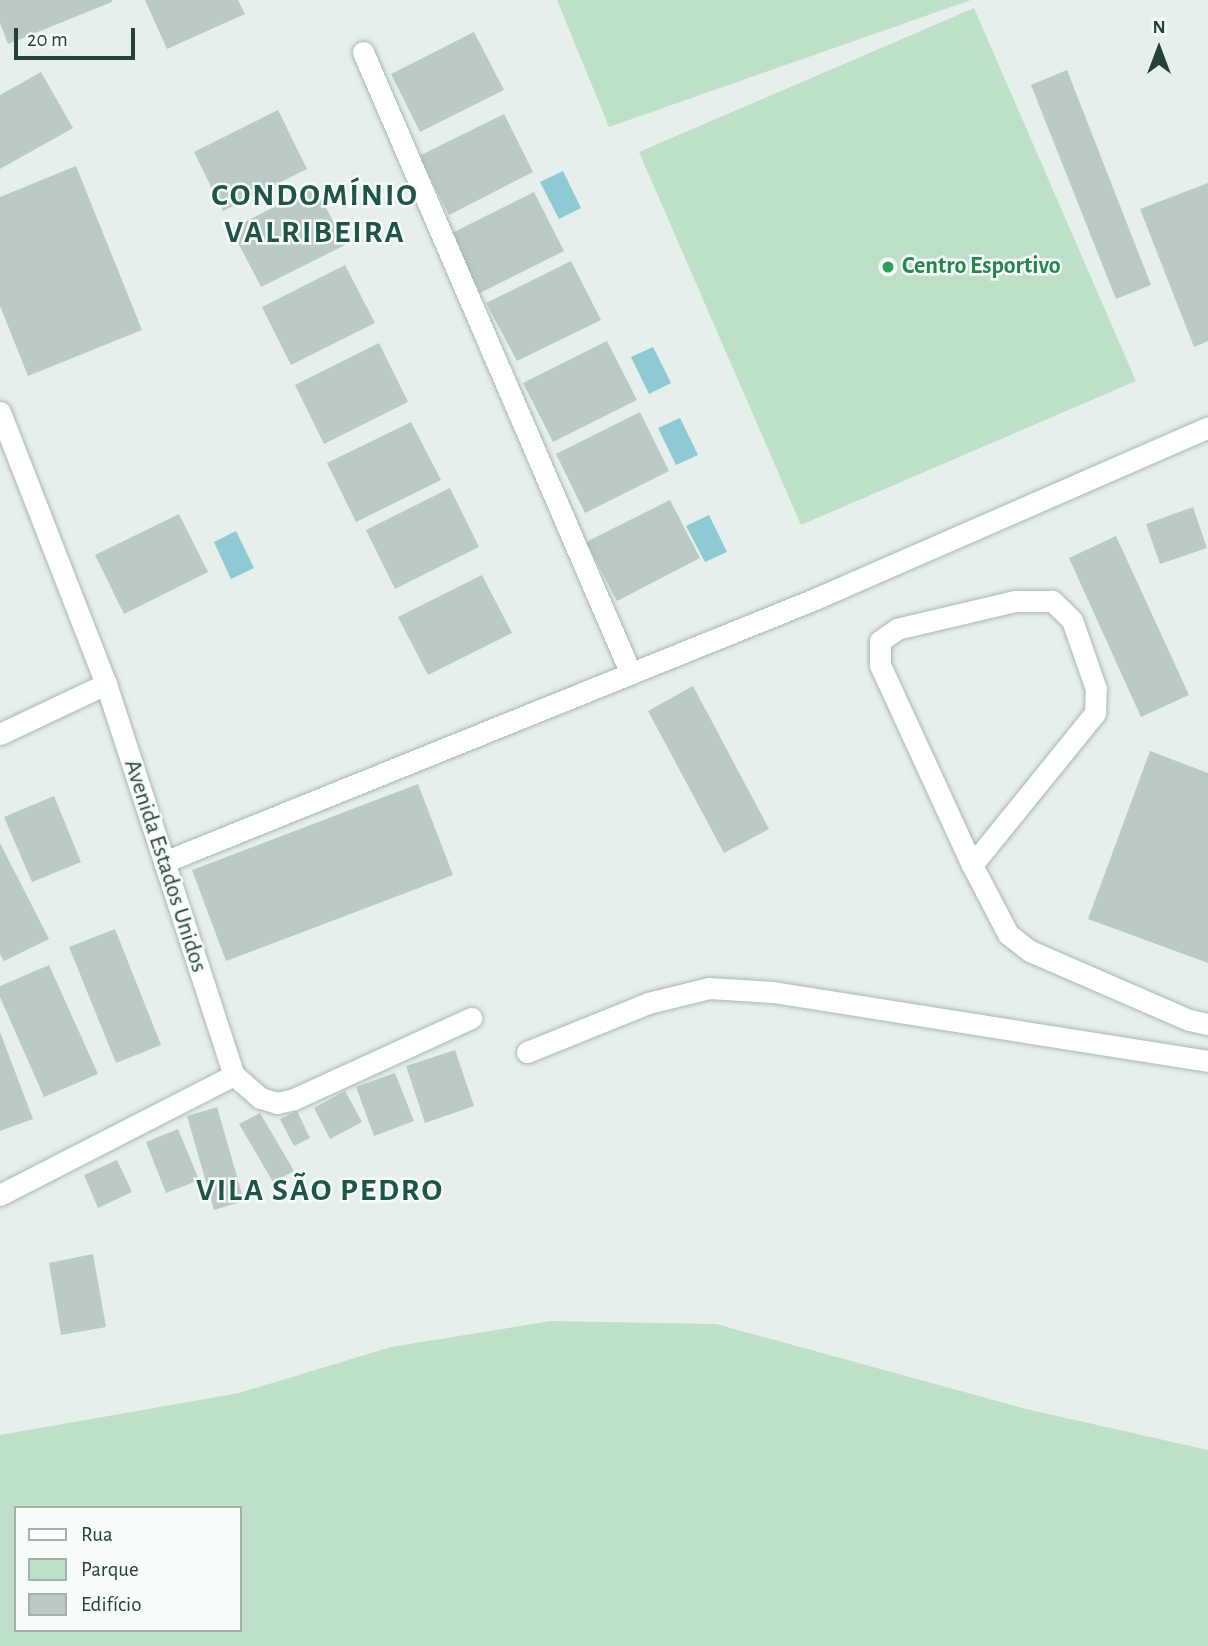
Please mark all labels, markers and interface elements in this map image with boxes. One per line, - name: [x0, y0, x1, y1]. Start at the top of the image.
- scale bar: [18, 14, 138, 58]
- north arrow: [1124, 14, 1194, 84]
- text: N: [1152, 18, 1166, 37]
- text: 20 m: [27, 29, 68, 50]
- district label: CONDOMÍNIO VALRIBEIRA: [212, 177, 418, 252]
- place label: Centro Esportivo: [902, 253, 1061, 281]
- marker: Centro Esportivo: [880, 259, 896, 275]
- street label: Avenida Estados Unidos: [117, 756, 213, 976]
- district label: VILA SÃO PEDRO: [198, 1171, 442, 1209]
- legend: [14, 1506, 242, 1632]
- text: Rua: [81, 1524, 113, 1545]
- text: Parque: [81, 1559, 139, 1580]
- text: Edifício: [81, 1594, 141, 1615]

